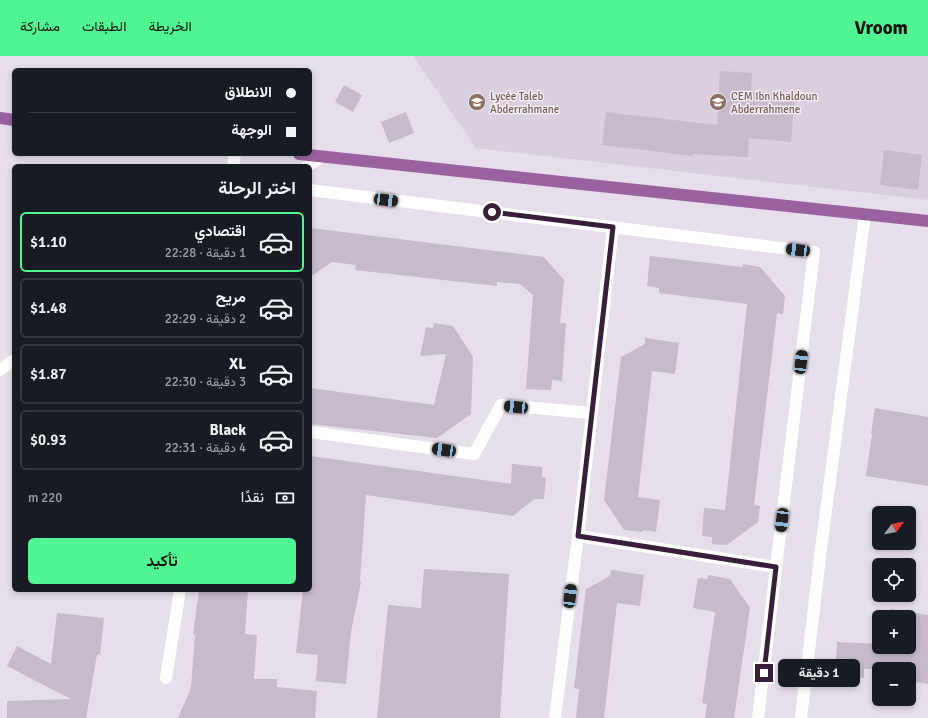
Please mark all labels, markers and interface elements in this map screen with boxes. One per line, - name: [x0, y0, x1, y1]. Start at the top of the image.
- text: Vroom: [854, 16, 908, 40]
- text: مشاركة: [20, 18, 60, 35]
- text: الطبقات: [82, 18, 126, 35]
- text: الخريطة: [148, 18, 192, 35]
- text: الانطلاق: [225, 83, 272, 101]
- place label: Lycée Taleb Abderrahmane: [490, 90, 559, 116]
- place label: CEM Ibn Khaldoun Abderrahmene: [731, 90, 817, 116]
- school or university icon: Lycée Taleb Abderrahmane: [467, 92, 487, 112]
- school or university icon: CEM Ibn Khaldoun Abderrahmene: [708, 92, 728, 112]
- text: الوجهة: [231, 121, 272, 139]
- text: اختر الرحلة: [218, 177, 296, 199]
- car: [373, 193, 399, 207]
- route start: [483, 203, 501, 221]
- text: اقتصادي: [194, 222, 246, 240]
- icon: car: [258, 224, 294, 260]
- text: $1.10: [30, 233, 67, 251]
- car: [785, 243, 811, 257]
- text: 1 دقيقة · 22:28: [165, 245, 246, 261]
- text: مريح: [216, 288, 246, 306]
- icon: car: [258, 290, 294, 326]
- text: $1.48: [30, 299, 67, 317]
- text: 2 دقيقة · 22:29: [165, 311, 246, 327]
- car: [794, 349, 808, 375]
- text: XL: [229, 355, 246, 373]
- icon: car: [258, 356, 294, 392]
- text: $1.87: [30, 365, 67, 383]
- text: 3 دقيقة · 22:30: [165, 374, 246, 390]
- car: [504, 400, 528, 414]
- text: Black: [209, 421, 246, 439]
- icon: car: [258, 422, 294, 458]
- text: $0.93: [30, 431, 67, 449]
- text: 4 دقيقة · 22:31: [165, 440, 246, 456]
- car: [431, 442, 457, 458]
- icon: cash: [274, 487, 296, 509]
- text: نقدًا: [241, 488, 264, 506]
- text: 220 m: [28, 490, 62, 506]
- north arrow: [872, 506, 916, 550]
- map controls: [872, 506, 916, 706]
- car: [775, 507, 789, 533]
- button: تأكيد: [28, 538, 296, 584]
- button: locate: [872, 558, 916, 602]
- car: [563, 583, 577, 609]
- button: +: [872, 610, 916, 654]
- callout: 1 دقيقة: [778, 659, 860, 687]
- button: −: [872, 662, 916, 706]
- route end: [755, 664, 773, 682]
- text: 1 دقيقة: [799, 665, 839, 681]

